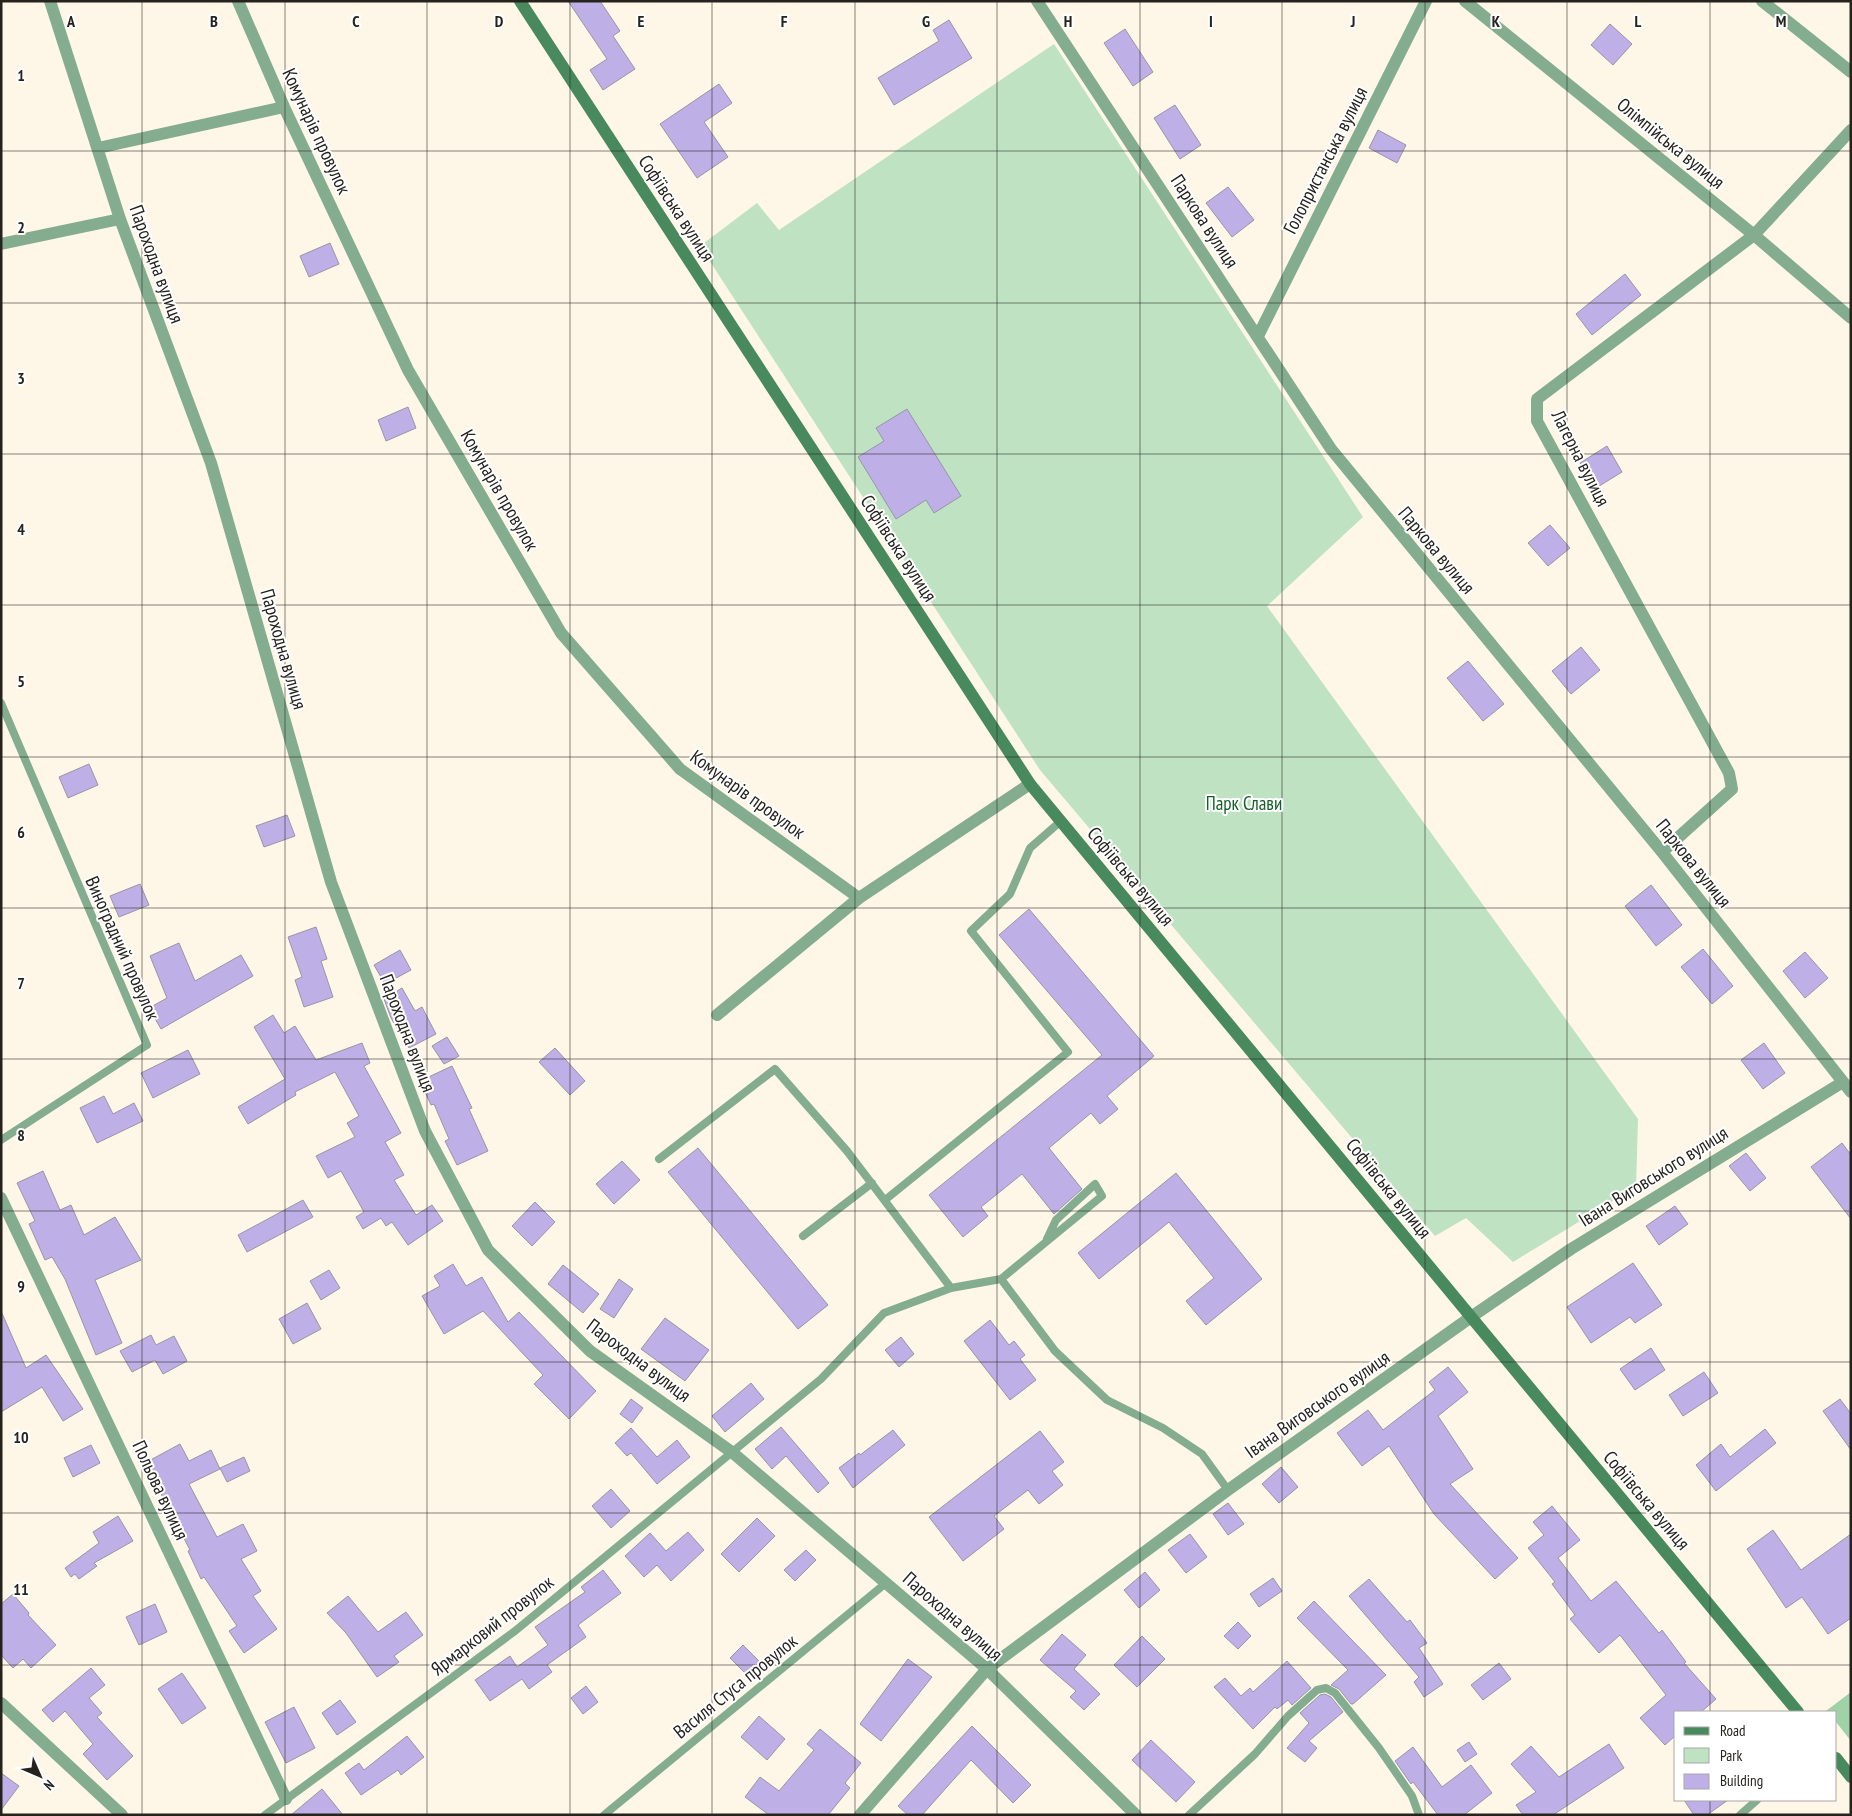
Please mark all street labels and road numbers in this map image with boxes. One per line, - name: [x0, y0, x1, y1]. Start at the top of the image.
- street label: Комунарів провулок: [277, 64, 357, 198]
- street label: Голопристанська вулиця: [1278, 82, 1372, 238]
- street label: Олімпійська вулиця: [1612, 92, 1730, 194]
- street label: Софіївська вулиця: [634, 150, 720, 266]
- street label: Паркова вулиця: [1166, 170, 1244, 272]
- street label: Пароходна вулиця: [125, 202, 189, 326]
- street label: Лагерна вулиця: [1546, 405, 1616, 510]
- street label: Комунарів провулок: [456, 425, 545, 556]
- street label: Софіївська вулиця: [856, 490, 942, 606]
- street label: Паркова вулиця: [1393, 501, 1481, 599]
- street label: Пароходна вулиця: [255, 586, 313, 712]
- street label: Комунарів провулок: [686, 744, 811, 844]
- street label: Паркова вулиця: [1651, 814, 1737, 912]
- street label: Софіївська вулиця: [1083, 821, 1179, 931]
- street label: Виноградний провулок: [81, 872, 166, 1024]
- street label: Пароходна вулиця: [375, 971, 441, 1095]
- street label: Івана Виговського вулиця: [1574, 1120, 1732, 1232]
- street label: Софіївська вулиця: [1341, 1133, 1437, 1243]
- street label: Пароходна вулиця: [582, 1313, 696, 1407]
- street label: Івана Виговського вулиця: [1240, 1345, 1394, 1463]
- street label: Польова вулиця: [128, 1437, 194, 1543]
- street label: Софіївська вулиця: [1599, 1445, 1695, 1555]
- street label: Пароходна вулиця: [898, 1566, 1008, 1666]
- street label: Ярмарковий провулок: [426, 1569, 559, 1680]
- street label: Василя Стуса провулок: [668, 1628, 802, 1743]

